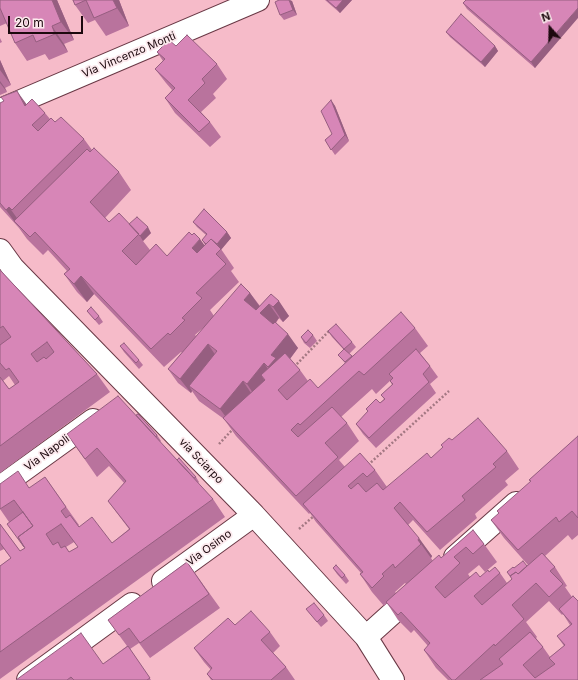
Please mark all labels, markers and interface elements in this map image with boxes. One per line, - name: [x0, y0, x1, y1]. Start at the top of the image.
- scale bar: [10, 8, 85, 34]
- north arrow: [530, 8, 570, 48]
- text: N: [540, 9, 552, 25]
- text: 20 m: [15, 15, 44, 30]
- street label: Via Vincenzo Monti: [80, 29, 178, 81]
- street label: Via Napoli: [22, 432, 72, 474]
- street label: via Sciarpo: [176, 436, 226, 486]
- street label: Via Osimo: [184, 527, 234, 569]

